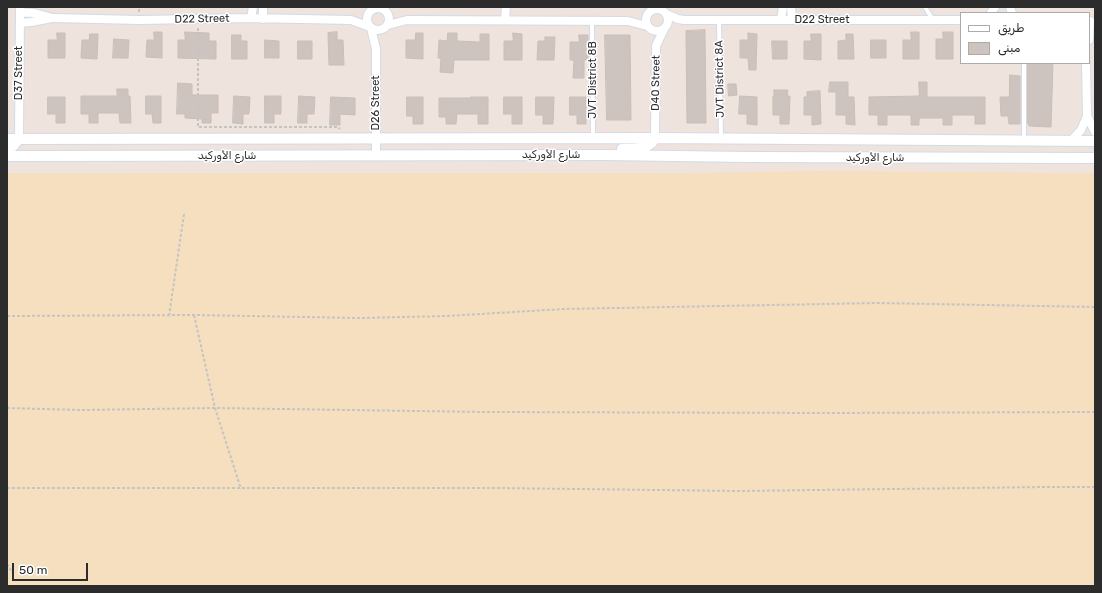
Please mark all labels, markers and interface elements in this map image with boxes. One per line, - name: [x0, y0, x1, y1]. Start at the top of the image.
- street label: D22 Street: [174, 12, 230, 26]
- legend: [960, 12, 1090, 64]
- street label: D22 Street: [795, 13, 849, 27]
- text: طريق: [998, 21, 1024, 35]
- street label: JVT District 8A: [713, 40, 727, 118]
- street label: JVT District 8B: [586, 41, 600, 119]
- text: مبنى: [998, 41, 1020, 55]
- street label: D37 Street: [12, 46, 26, 100]
- street label: D40 Street: [649, 55, 663, 111]
- street label: D26 Street: [369, 75, 383, 131]
- street label: شارع الأوركيد: [522, 148, 580, 162]
- street label: شارع الأوركيد: [198, 149, 256, 163]
- street label: شارع الأوركيد: [846, 151, 904, 165]
- scale bar: [14, 555, 90, 581]
- text: 50 m: [19, 563, 47, 577]

